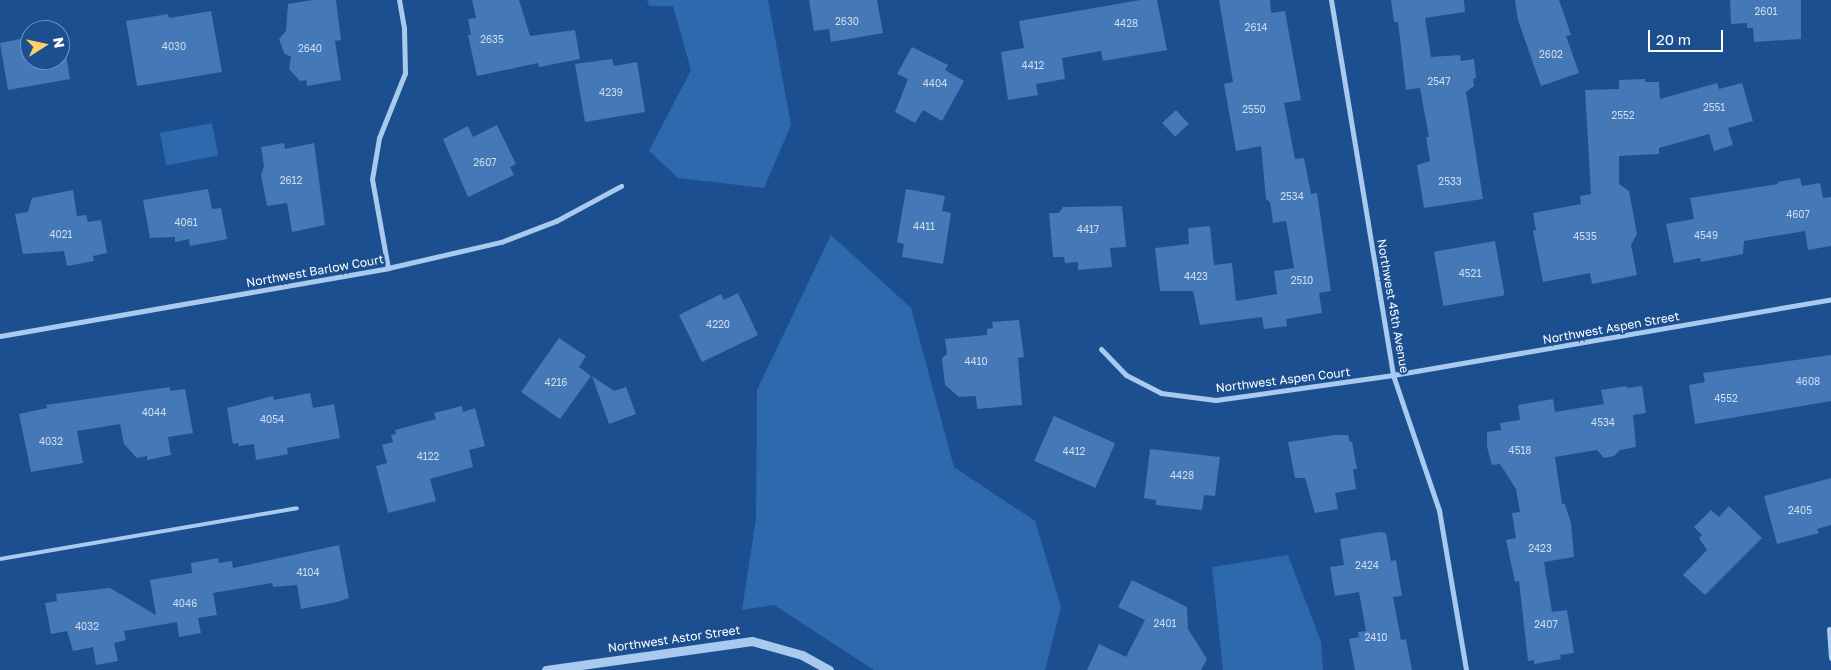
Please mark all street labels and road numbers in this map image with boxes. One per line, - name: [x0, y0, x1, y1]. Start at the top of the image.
- street label: Northwest 45th Avenue: [1374, 238, 1412, 374]
- street label: Northwest Barlow Court: [245, 252, 385, 290]
- street label: Northwest Aspen Street: [1542, 309, 1680, 347]
- street label: Northwest Aspen Court: [1215, 365, 1351, 395]
- street label: Northwest Astor Street: [607, 623, 741, 655]

